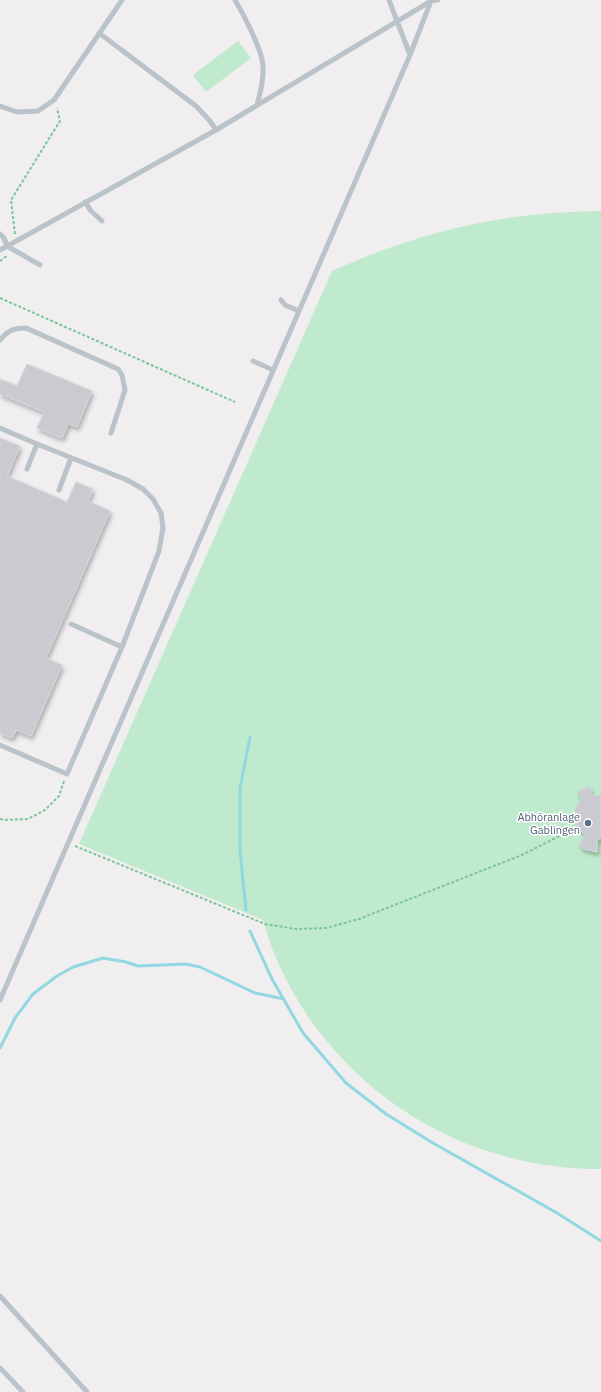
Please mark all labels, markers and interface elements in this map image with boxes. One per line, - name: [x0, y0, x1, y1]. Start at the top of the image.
- place label: Abhöranlage Gablingen: [517, 810, 580, 837]
- marker: Abhöranlage Gablingen: [583, 818, 593, 828]

